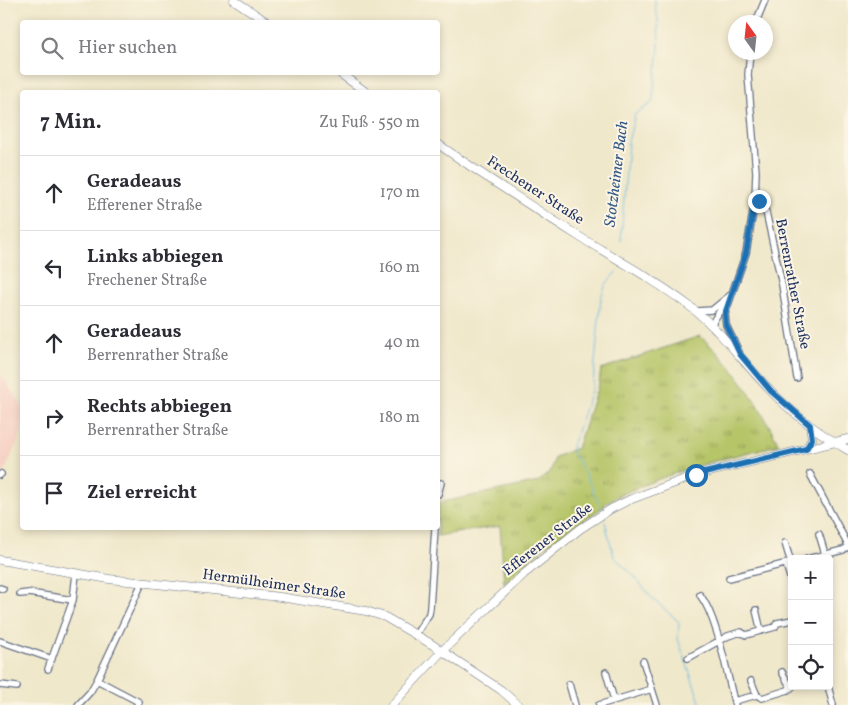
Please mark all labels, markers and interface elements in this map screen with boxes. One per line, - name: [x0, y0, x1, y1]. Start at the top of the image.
- north arrow: [728, 15, 773, 60]
- search box: [20, 20, 440, 75]
- icon: search: [38, 34, 66, 62]
- text: Hier suchen: [78, 35, 177, 61]
- text: 7 Min.: [40, 108, 102, 137]
- text: Zu Fuß · 550 m: [319, 112, 420, 134]
- water label: Stotzheimer Bach: [600, 120, 634, 228]
- street label: Frechener Straße: [482, 152, 588, 230]
- text: Geradeaus: [87, 169, 182, 195]
- icon: ahead: [40, 179, 68, 207]
- text: 170 m: [380, 182, 420, 204]
- route end: [748, 190, 771, 213]
- text: Efferener Straße: [87, 195, 202, 217]
- street label: Berrenrather Straße: [769, 217, 815, 351]
- text: Links abbiegen: [87, 244, 224, 270]
- icon: left: [40, 254, 68, 282]
- text: 160 m: [379, 257, 420, 279]
- text: Frechener Straße: [87, 270, 207, 292]
- text: Geradeaus: [87, 319, 182, 345]
- icon: ahead: [40, 329, 68, 357]
- text: 40 m: [384, 332, 420, 354]
- text: Berrenrather Straße: [87, 345, 228, 367]
- text: Rechts abbiegen: [87, 394, 232, 420]
- icon: right: [40, 404, 68, 432]
- text: 180 m: [379, 407, 420, 429]
- text: Berrenrather Straße: [87, 420, 228, 442]
- route start: [685, 464, 708, 487]
- icon: arrive: [40, 479, 68, 507]
- text: Ziel erreicht: [87, 480, 197, 506]
- street label: Efferener Straße: [499, 498, 597, 582]
- map controls: [788, 555, 833, 690]
- button: +: [788, 555, 833, 600]
- street label: Hermülheimer Straße: [201, 565, 347, 605]
- button: −: [788, 600, 833, 645]
- button: locate: [788, 645, 833, 690]

